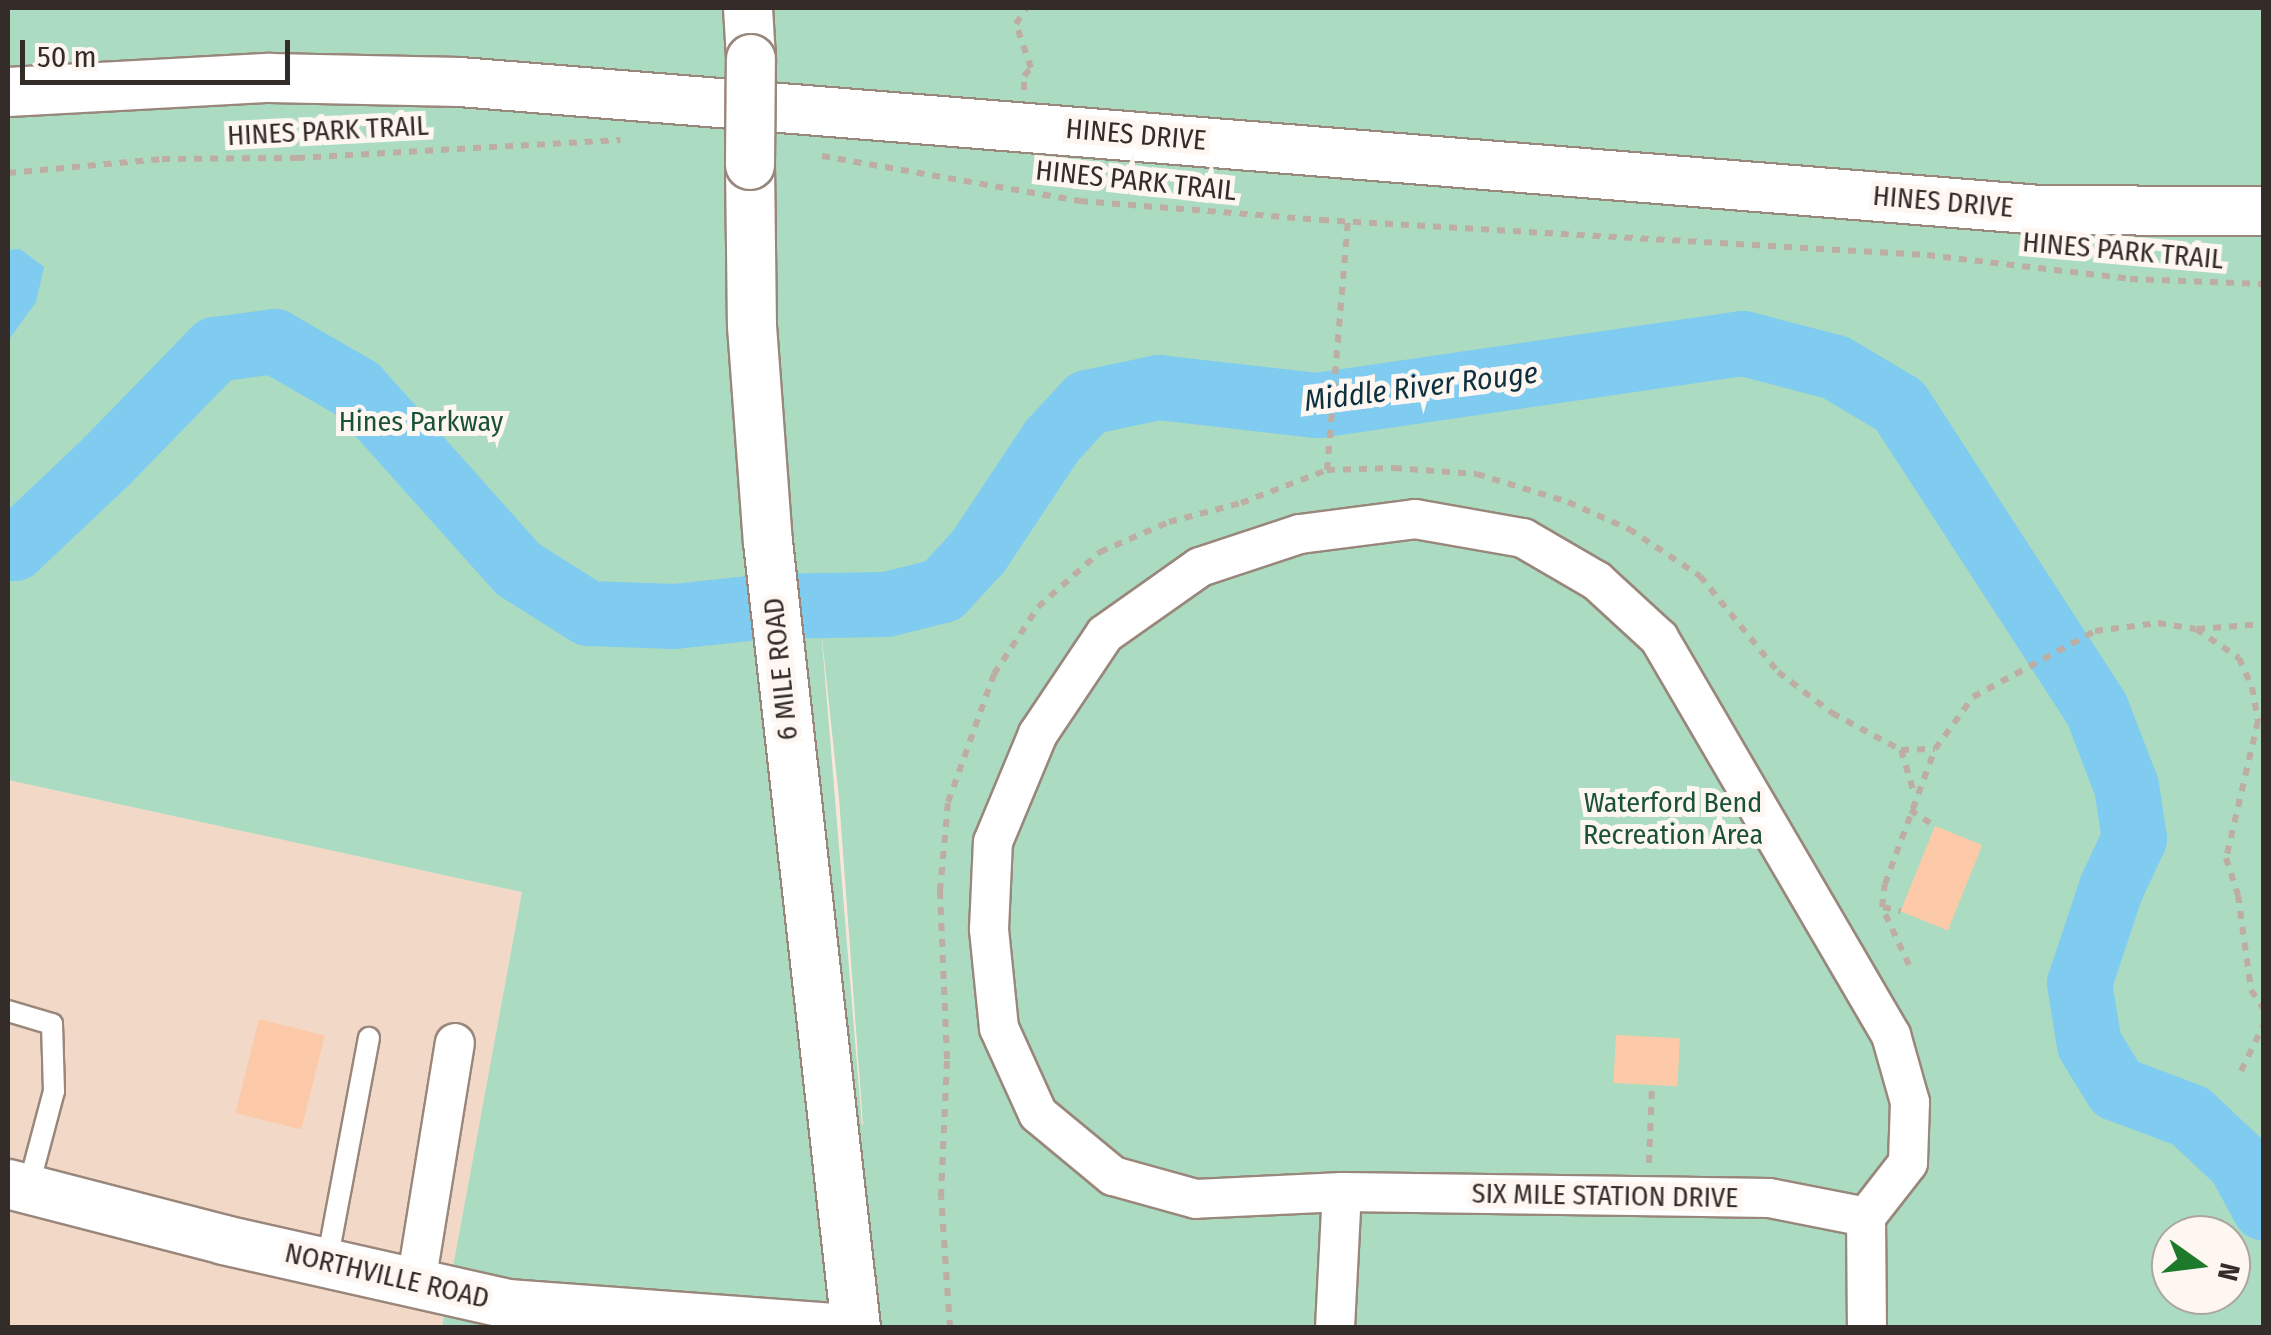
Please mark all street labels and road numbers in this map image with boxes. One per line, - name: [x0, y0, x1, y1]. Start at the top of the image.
- street label: HINES PARK TRAIL: [226, 109, 430, 153]
- street label: HINES DRIVE: [1064, 112, 1208, 158]
- street label: HINES PARK TRAIL: [1034, 154, 1238, 208]
- street label: HINES DRIVE: [1871, 179, 2015, 225]
- street label: HINES PARK TRAIL: [2021, 225, 2225, 277]
- street label: 6 MILE ROAD: [757, 596, 805, 742]
- street label: SIX MILE STATION DRIVE: [1471, 1177, 1739, 1215]
- street label: NORTHVILLE ROAD: [282, 1236, 492, 1316]

